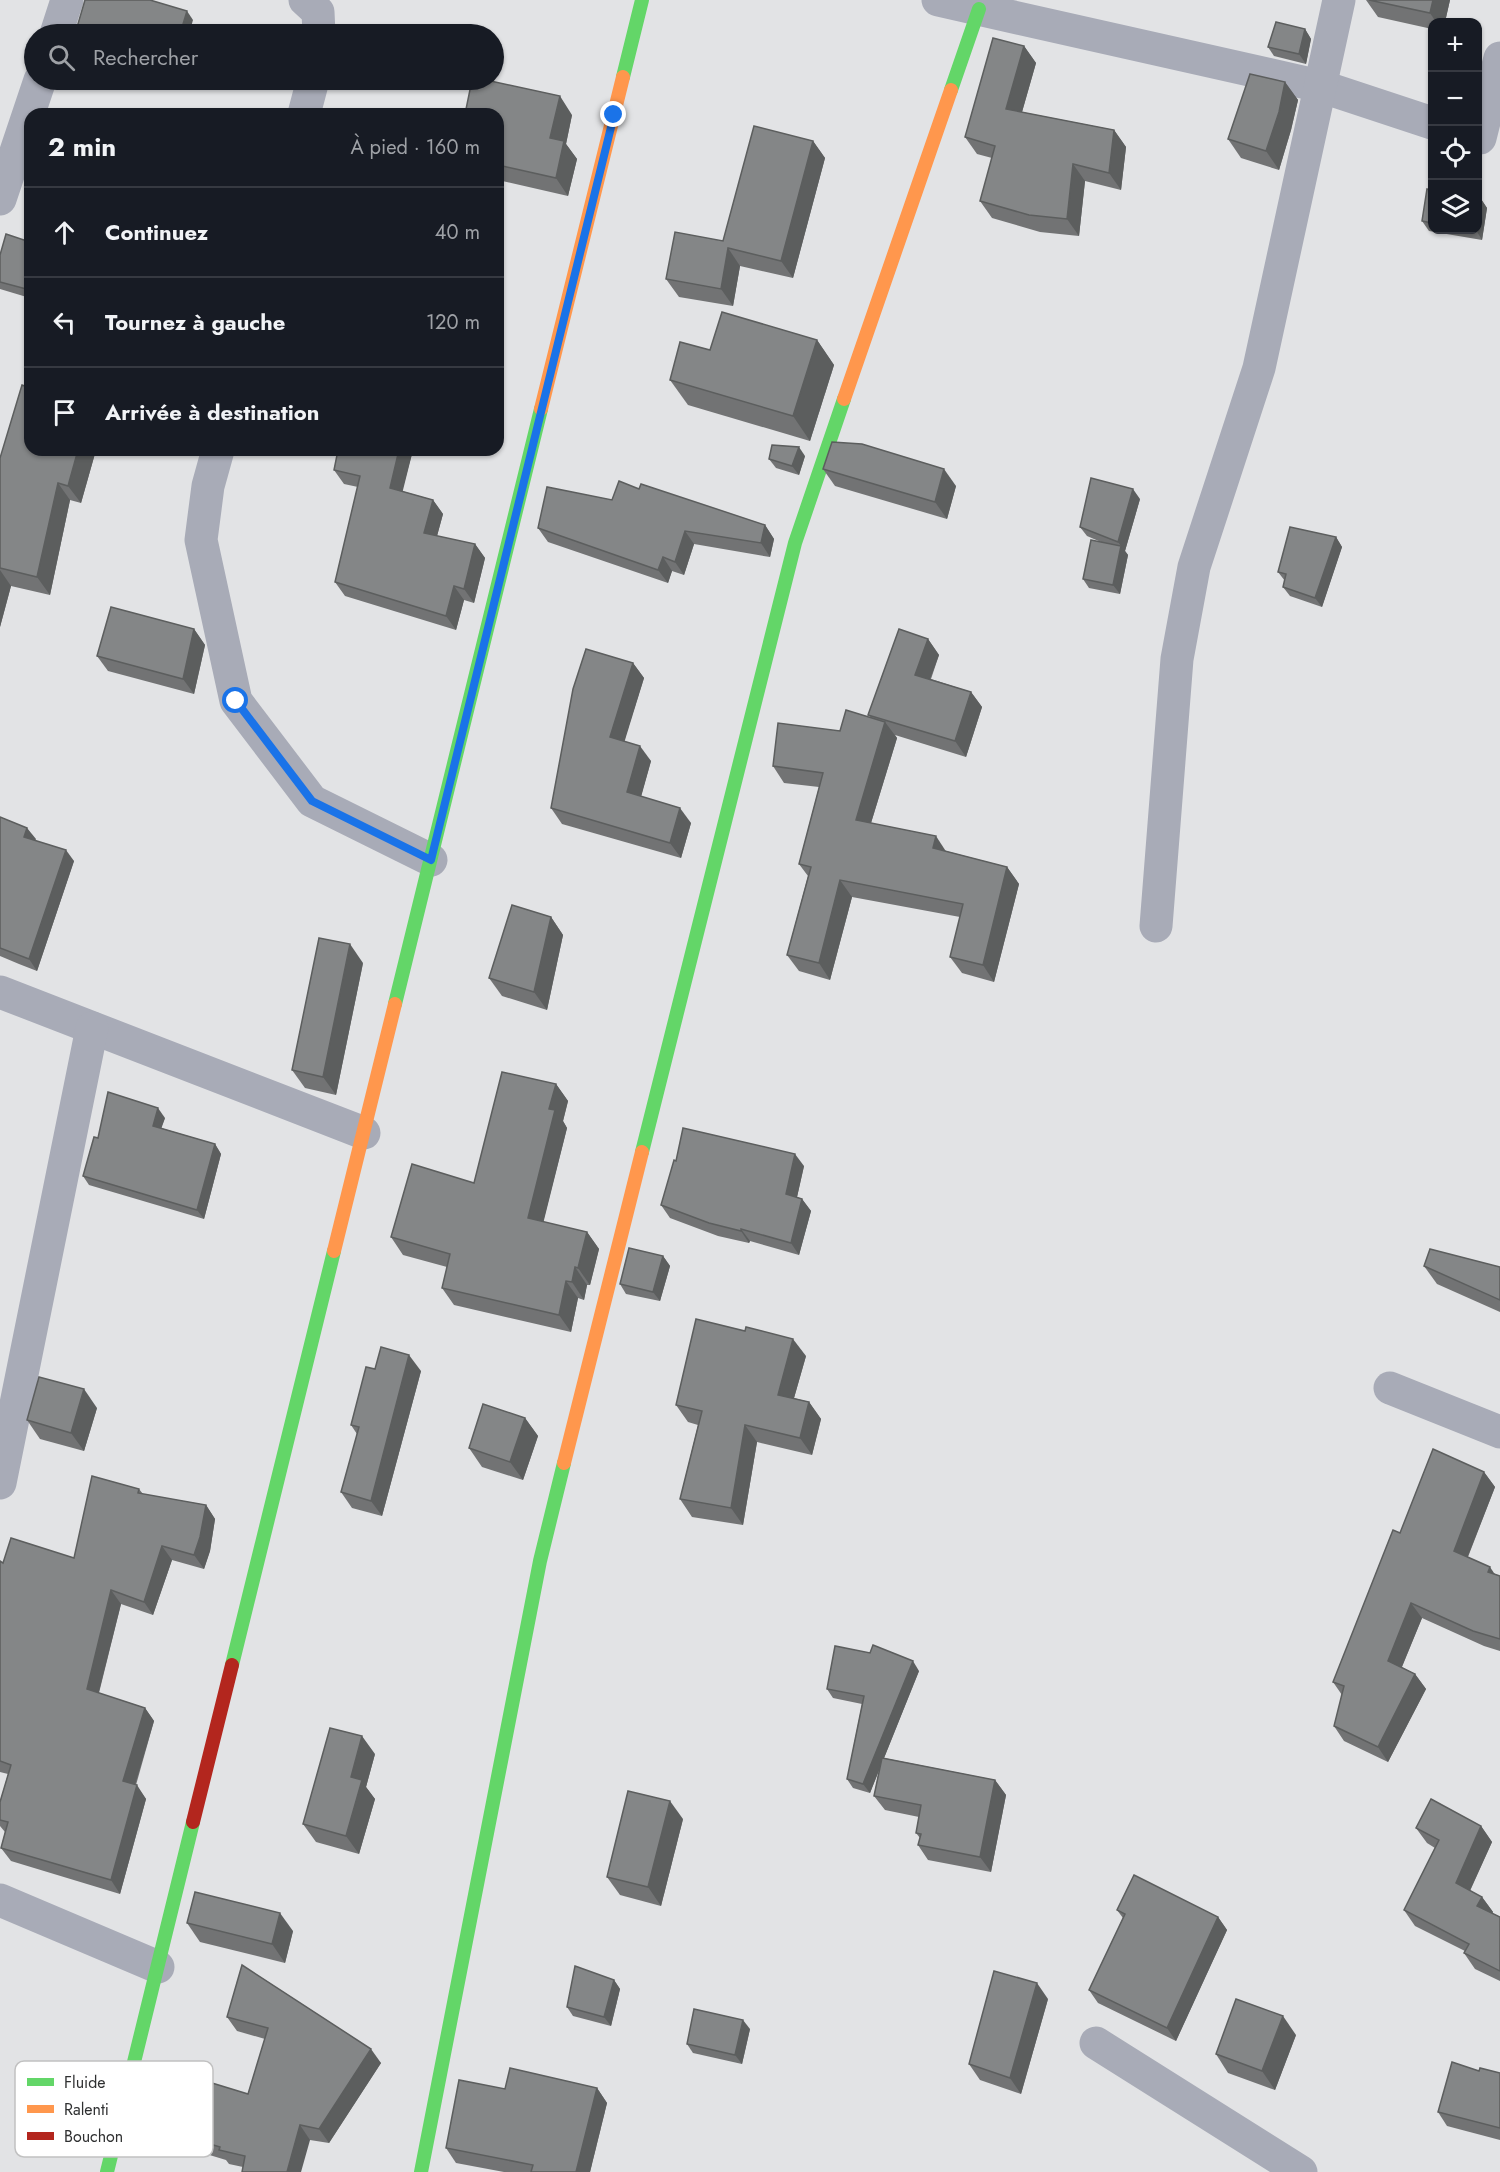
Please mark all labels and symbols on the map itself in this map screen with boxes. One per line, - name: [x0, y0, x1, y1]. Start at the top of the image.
- route end: [600, 101, 626, 127]
- route start: [222, 687, 248, 713]
- legend: [15, 2061, 213, 2157]
- text: Fluide: [64, 2071, 106, 2094]
- text: Ralenti: [64, 2098, 109, 2121]
- text: Bouchon: [64, 2125, 123, 2148]

